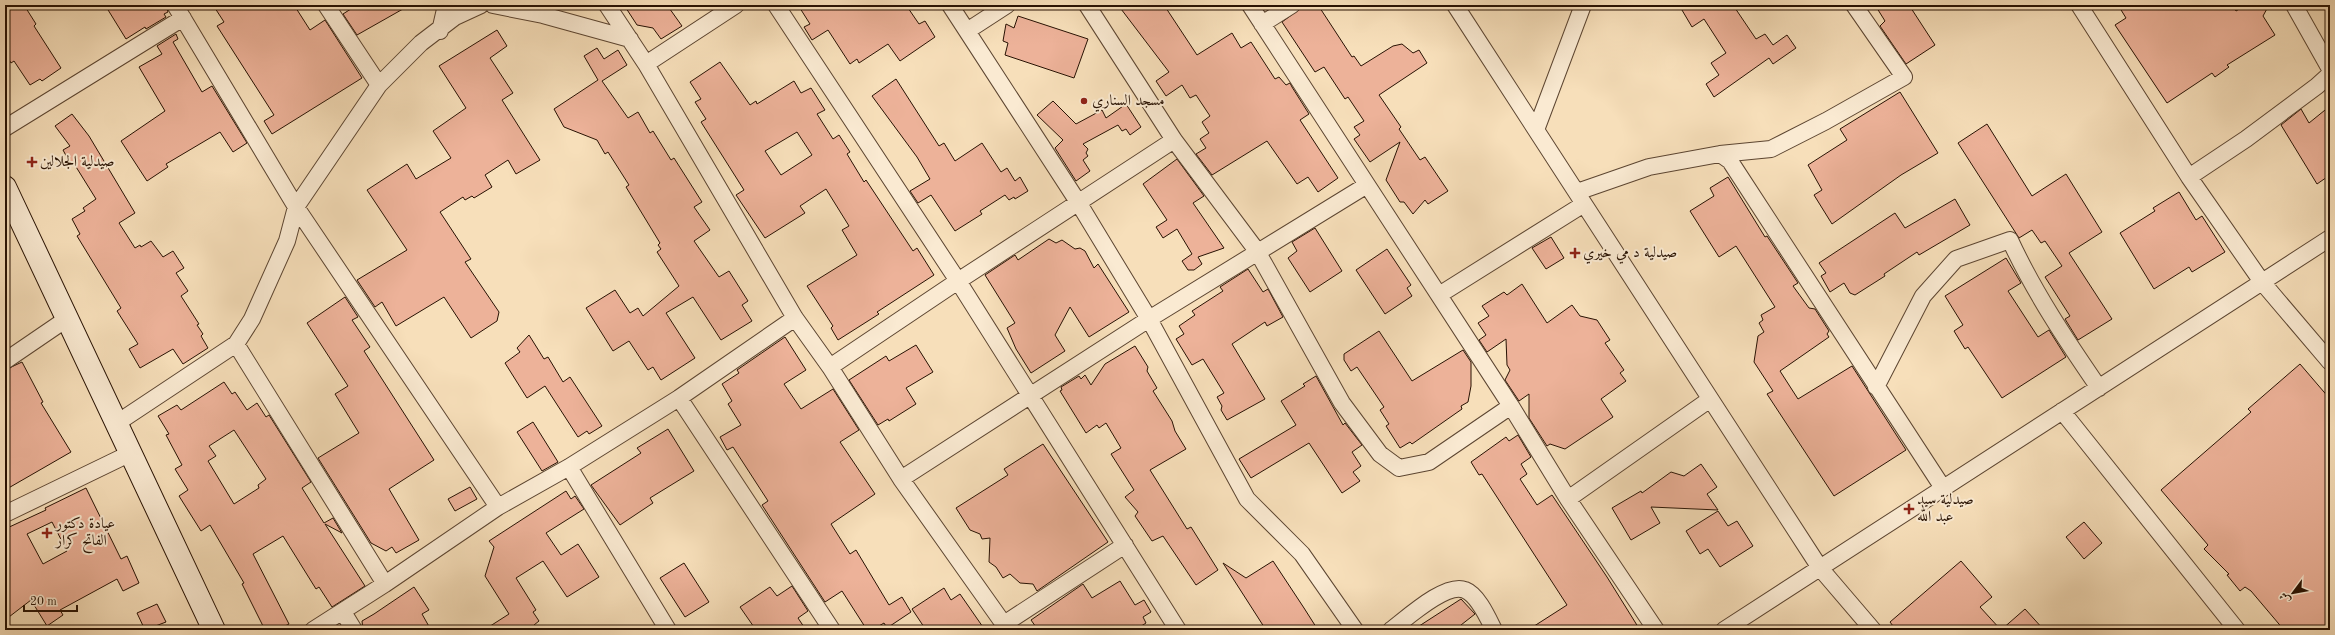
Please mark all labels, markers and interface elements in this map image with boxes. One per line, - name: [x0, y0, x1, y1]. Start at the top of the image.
- place label: مسجد السناري: [1092, 94, 1165, 112]
- marker: مسجد السناري: [1079, 96, 1089, 106]
- place label: صيدلية الجلالين: [40, 155, 114, 170]
- marker: صيدلية الجلالين: [27, 157, 37, 167]
- place label: صيدلية د مي خيري: [1583, 246, 1677, 264]
- marker: صيدلية د مي خيري: [1570, 248, 1580, 258]
- place label: صيدلية سيد عبد الله: [1917, 493, 1974, 525]
- marker: صيدلية سيد عبد الله: [1904, 504, 1914, 514]
- place label: عيادة دكتور الفاتح كرار: [54, 516, 115, 554]
- marker: عيادة دكتور الفاتح كرار: [41, 527, 53, 539]
- north arrow: [2273, 573, 2313, 613]
- scale bar: [24, 587, 77, 613]
- text: ش: [2278, 590, 2293, 605]
- text: 20 m: [30, 596, 57, 608]

